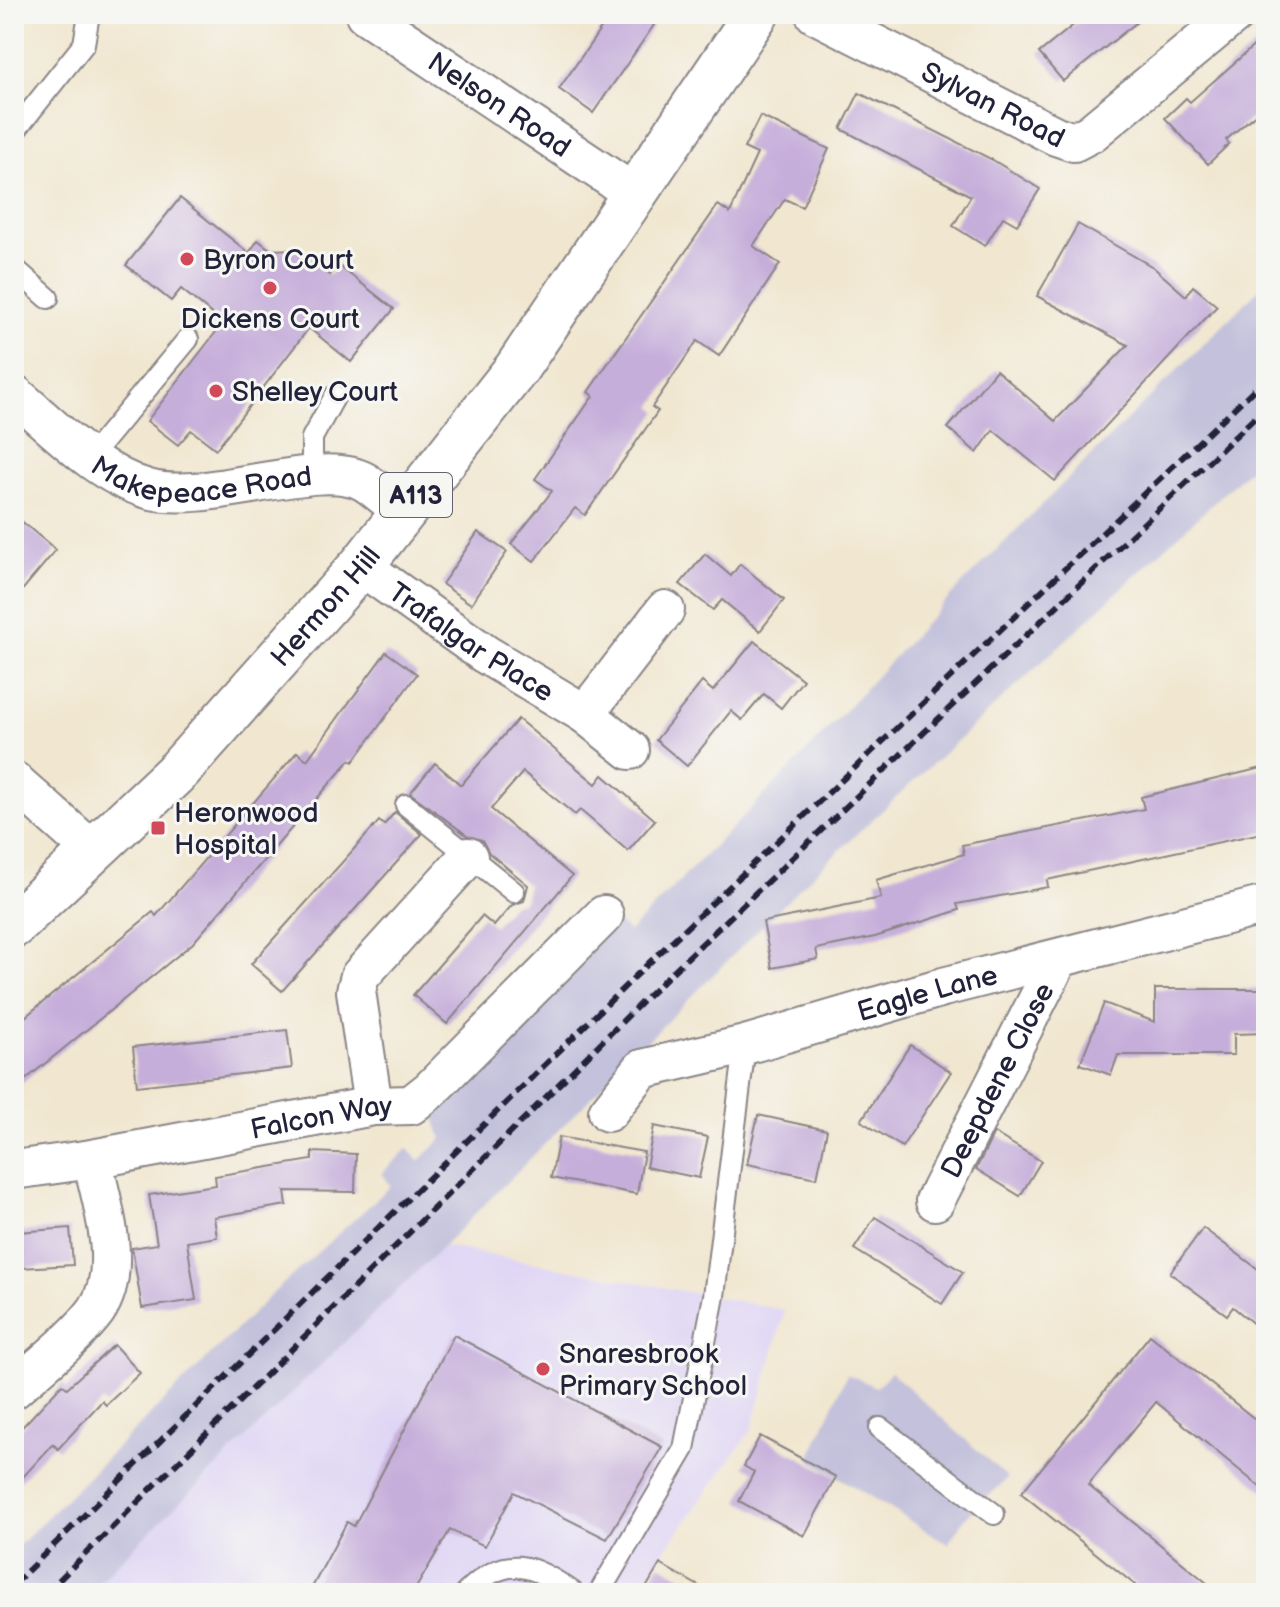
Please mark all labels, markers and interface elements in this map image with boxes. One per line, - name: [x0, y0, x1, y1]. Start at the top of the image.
- street label: Nelson Road: [421, 46, 577, 165]
- street label: Sylvan Road: [916, 56, 1070, 156]
- place label: Byron Court: [203, 244, 354, 277]
- marker: Byron Court: [178, 250, 196, 268]
- marker: Dickens Court: [261, 279, 279, 297]
- place label: Dickens Court: [180, 303, 360, 336]
- place label: Shelley Court: [232, 376, 399, 409]
- marker: Shelley Court: [207, 382, 225, 400]
- street label: Makepeace Road: [85, 449, 314, 511]
- road number: A113: [380, 473, 452, 517]
- street label: Hermon Hill: [264, 540, 388, 674]
- street label: Trafalgar Place: [382, 576, 559, 709]
- place label: Heronwood Hospital: [174, 797, 319, 862]
- marker: Heronwood Hospital: [149, 819, 167, 837]
- street label: Eagle Lane: [853, 959, 1001, 1029]
- street label: Deepdene Close: [935, 978, 1062, 1184]
- street label: Falcon Way: [248, 1090, 393, 1147]
- place label: Snaresbrook Primary School: [559, 1338, 747, 1403]
- marker: Snaresbrook Primary School: [534, 1360, 552, 1378]

